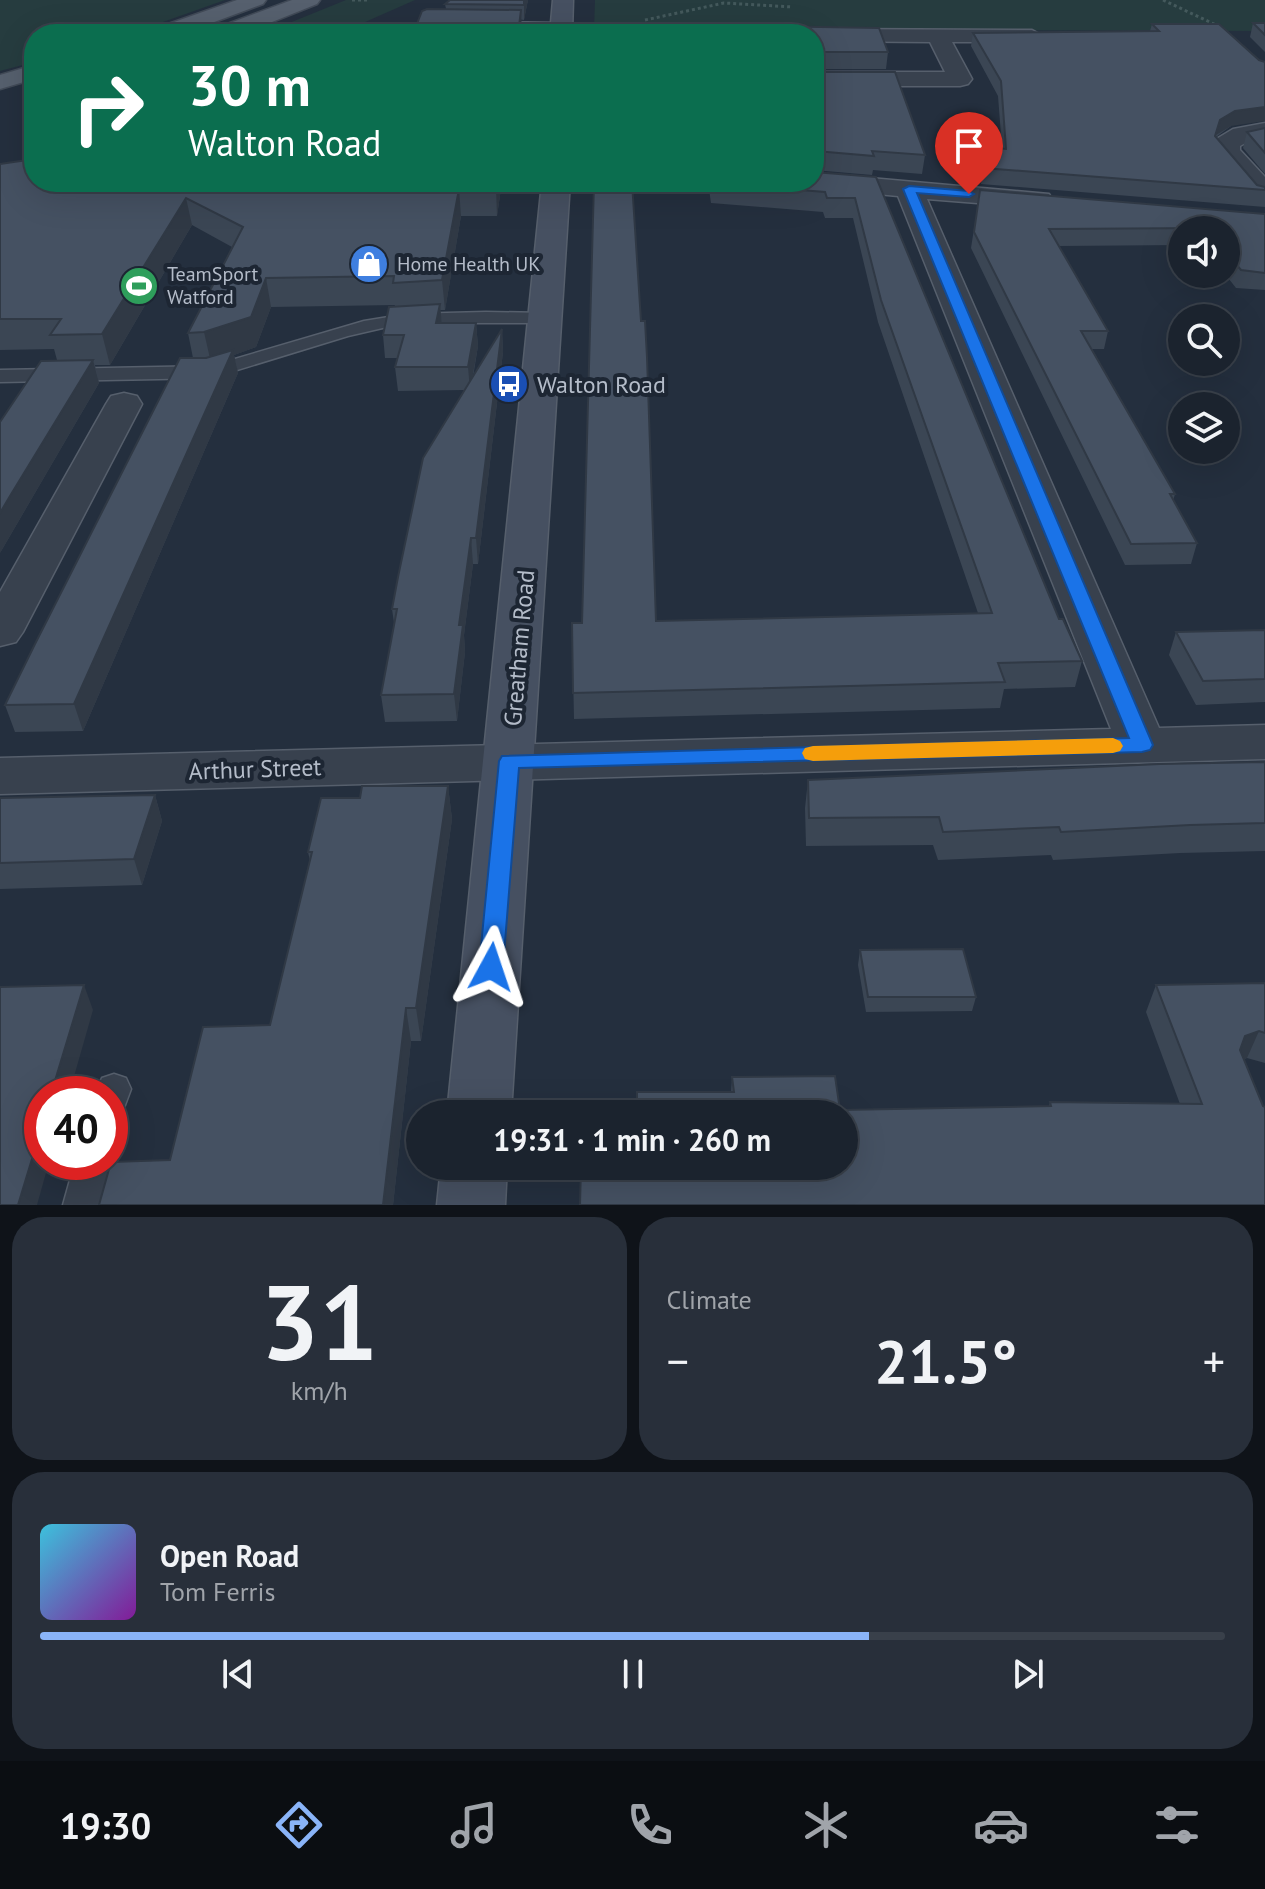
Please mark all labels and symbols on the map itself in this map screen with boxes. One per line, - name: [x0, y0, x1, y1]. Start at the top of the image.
- pin: [935, 112, 1003, 194]
- shop icon: Home Health UK: [348, 243, 390, 285]
- place label: Home Health UK: [397, 251, 541, 277]
- place label: TeamSport Watford: [167, 261, 258, 310]
- sports icon: TeamSport Watford: [118, 265, 160, 307]
- bus stop icon: Walton Road: [488, 363, 530, 405]
- place label: Walton Road: [537, 369, 666, 400]
- street label: Greatham Road: [497, 569, 541, 727]
- street label: Arthur Street: [188, 751, 322, 787]
- position arrow: [449, 925, 533, 1009]
- speed limit sign: 40: [24, 1076, 128, 1180]

